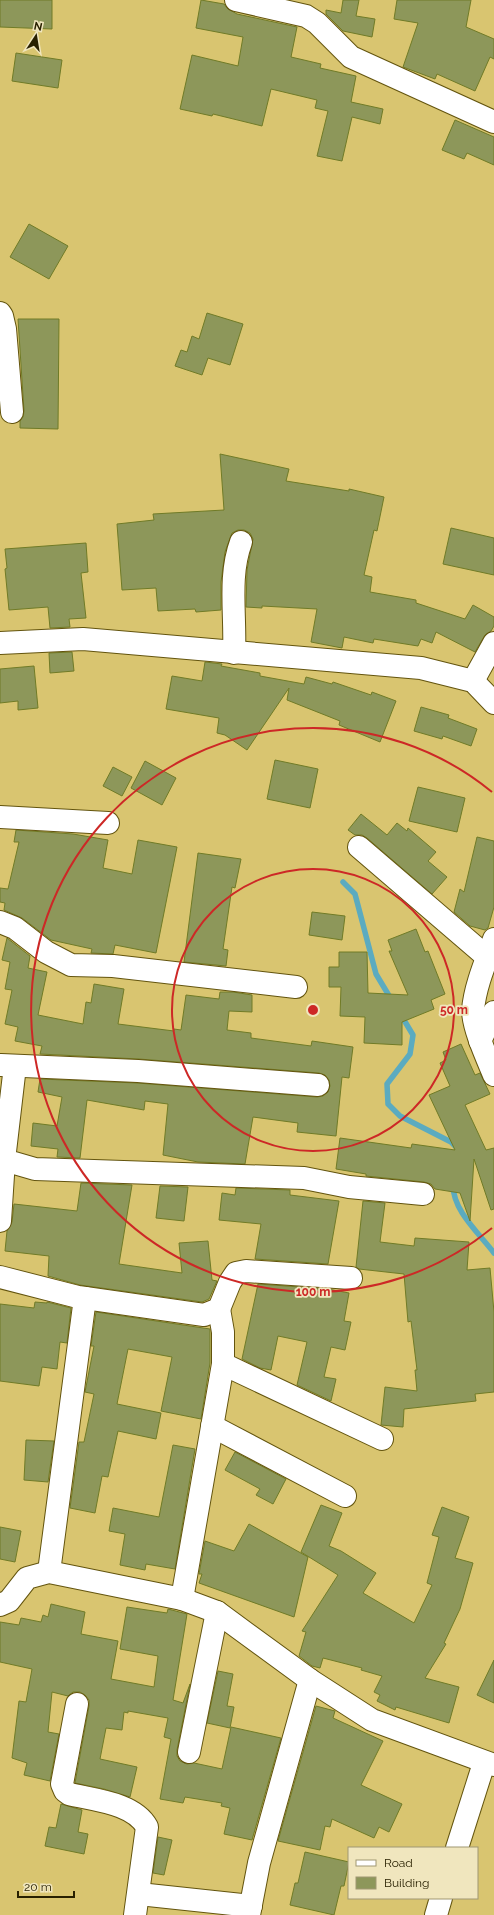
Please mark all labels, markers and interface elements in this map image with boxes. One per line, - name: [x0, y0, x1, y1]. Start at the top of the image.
- north arrow: [16, 16, 56, 56]
- text: N: [33, 19, 43, 34]
- centre of rings: [306, 1003, 320, 1017]
- text: 50 m: [440, 1003, 468, 1017]
- text: 100 m: [296, 1285, 330, 1299]
- legend: [348, 1847, 478, 1899]
- text: Road: [384, 1856, 413, 1870]
- scale bar: [18, 1873, 74, 1899]
- text: Building: [384, 1876, 430, 1890]
- text: 20 m: [24, 1880, 52, 1894]

